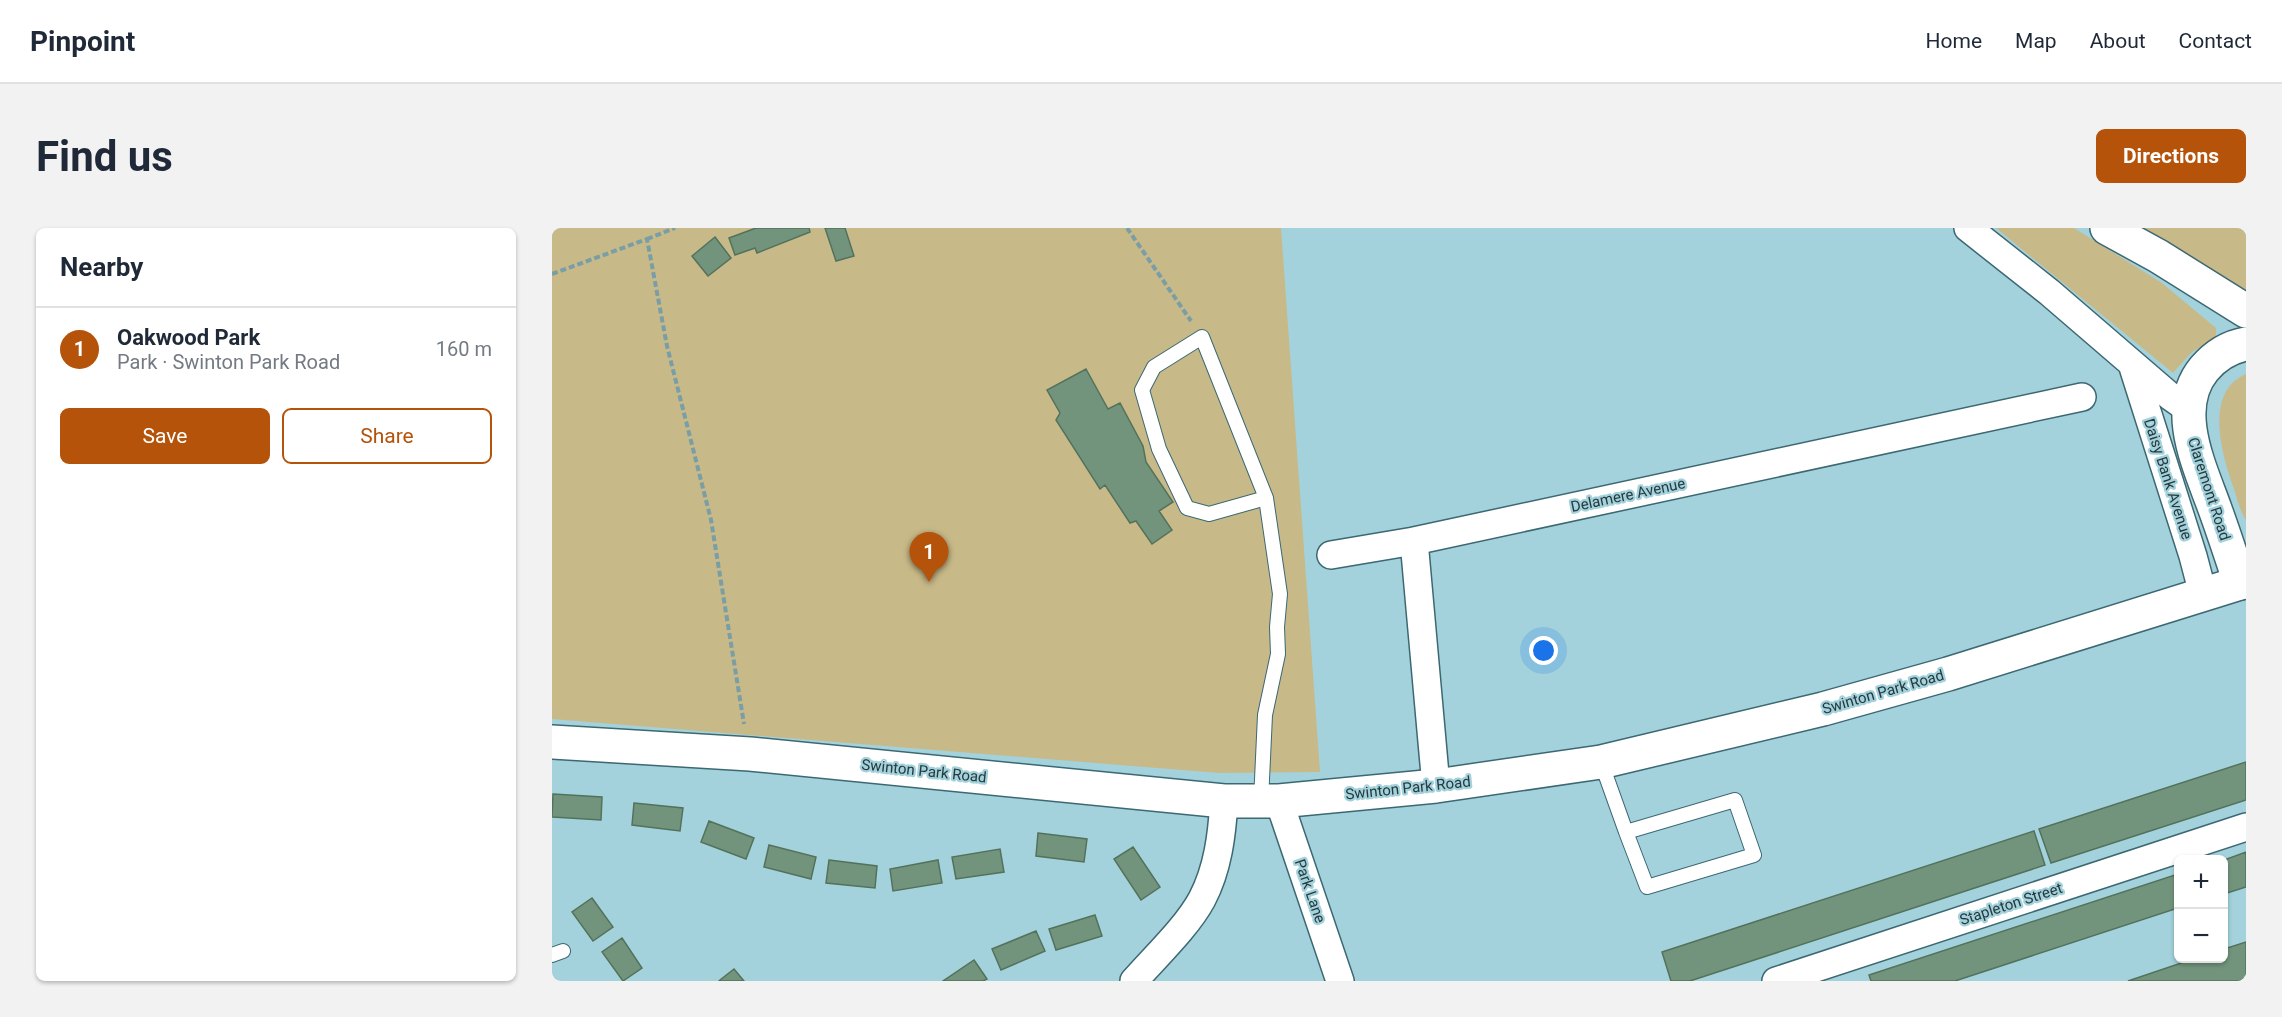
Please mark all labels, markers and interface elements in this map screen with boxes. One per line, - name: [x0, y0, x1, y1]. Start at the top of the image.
- text: Pinpoint: [30, 25, 135, 58]
- text: Home: [1926, 29, 1982, 53]
- text: Map: [2015, 29, 2057, 53]
- text: About: [2090, 29, 2146, 53]
- text: Contact: [2179, 29, 2252, 53]
- button: Directions: [2096, 129, 2246, 183]
- text: Find us: [36, 132, 173, 181]
- text: Nearby: [60, 252, 143, 282]
- text: Oakwood Park: [117, 325, 260, 350]
- text: 1: [74, 337, 85, 361]
- text: 160 m: [436, 337, 492, 361]
- text: Park · Swinton Park Road: [117, 350, 340, 374]
- button: Save: [60, 408, 270, 464]
- button: Share: [282, 408, 492, 464]
- street label: Daisy Bank Avenue: [2140, 416, 2196, 542]
- street label: Claremont Road: [2184, 435, 2234, 543]
- street label: Delamere Avenue: [1569, 474, 1687, 516]
- pin: 1: [910, 532, 949, 582]
- your location: [1529, 636, 1558, 665]
- street label: Swinton Park Road: [1820, 666, 1946, 718]
- street label: Swinton Park Road: [861, 755, 987, 787]
- street label: Swinton Park Road: [1345, 772, 1471, 804]
- map controls: [2174, 855, 2228, 963]
- button: +: [2174, 855, 2228, 909]
- street label: Park Lane: [1291, 857, 1329, 925]
- street label: Stapleton Street: [1957, 879, 2065, 929]
- button: −: [2174, 909, 2228, 963]

